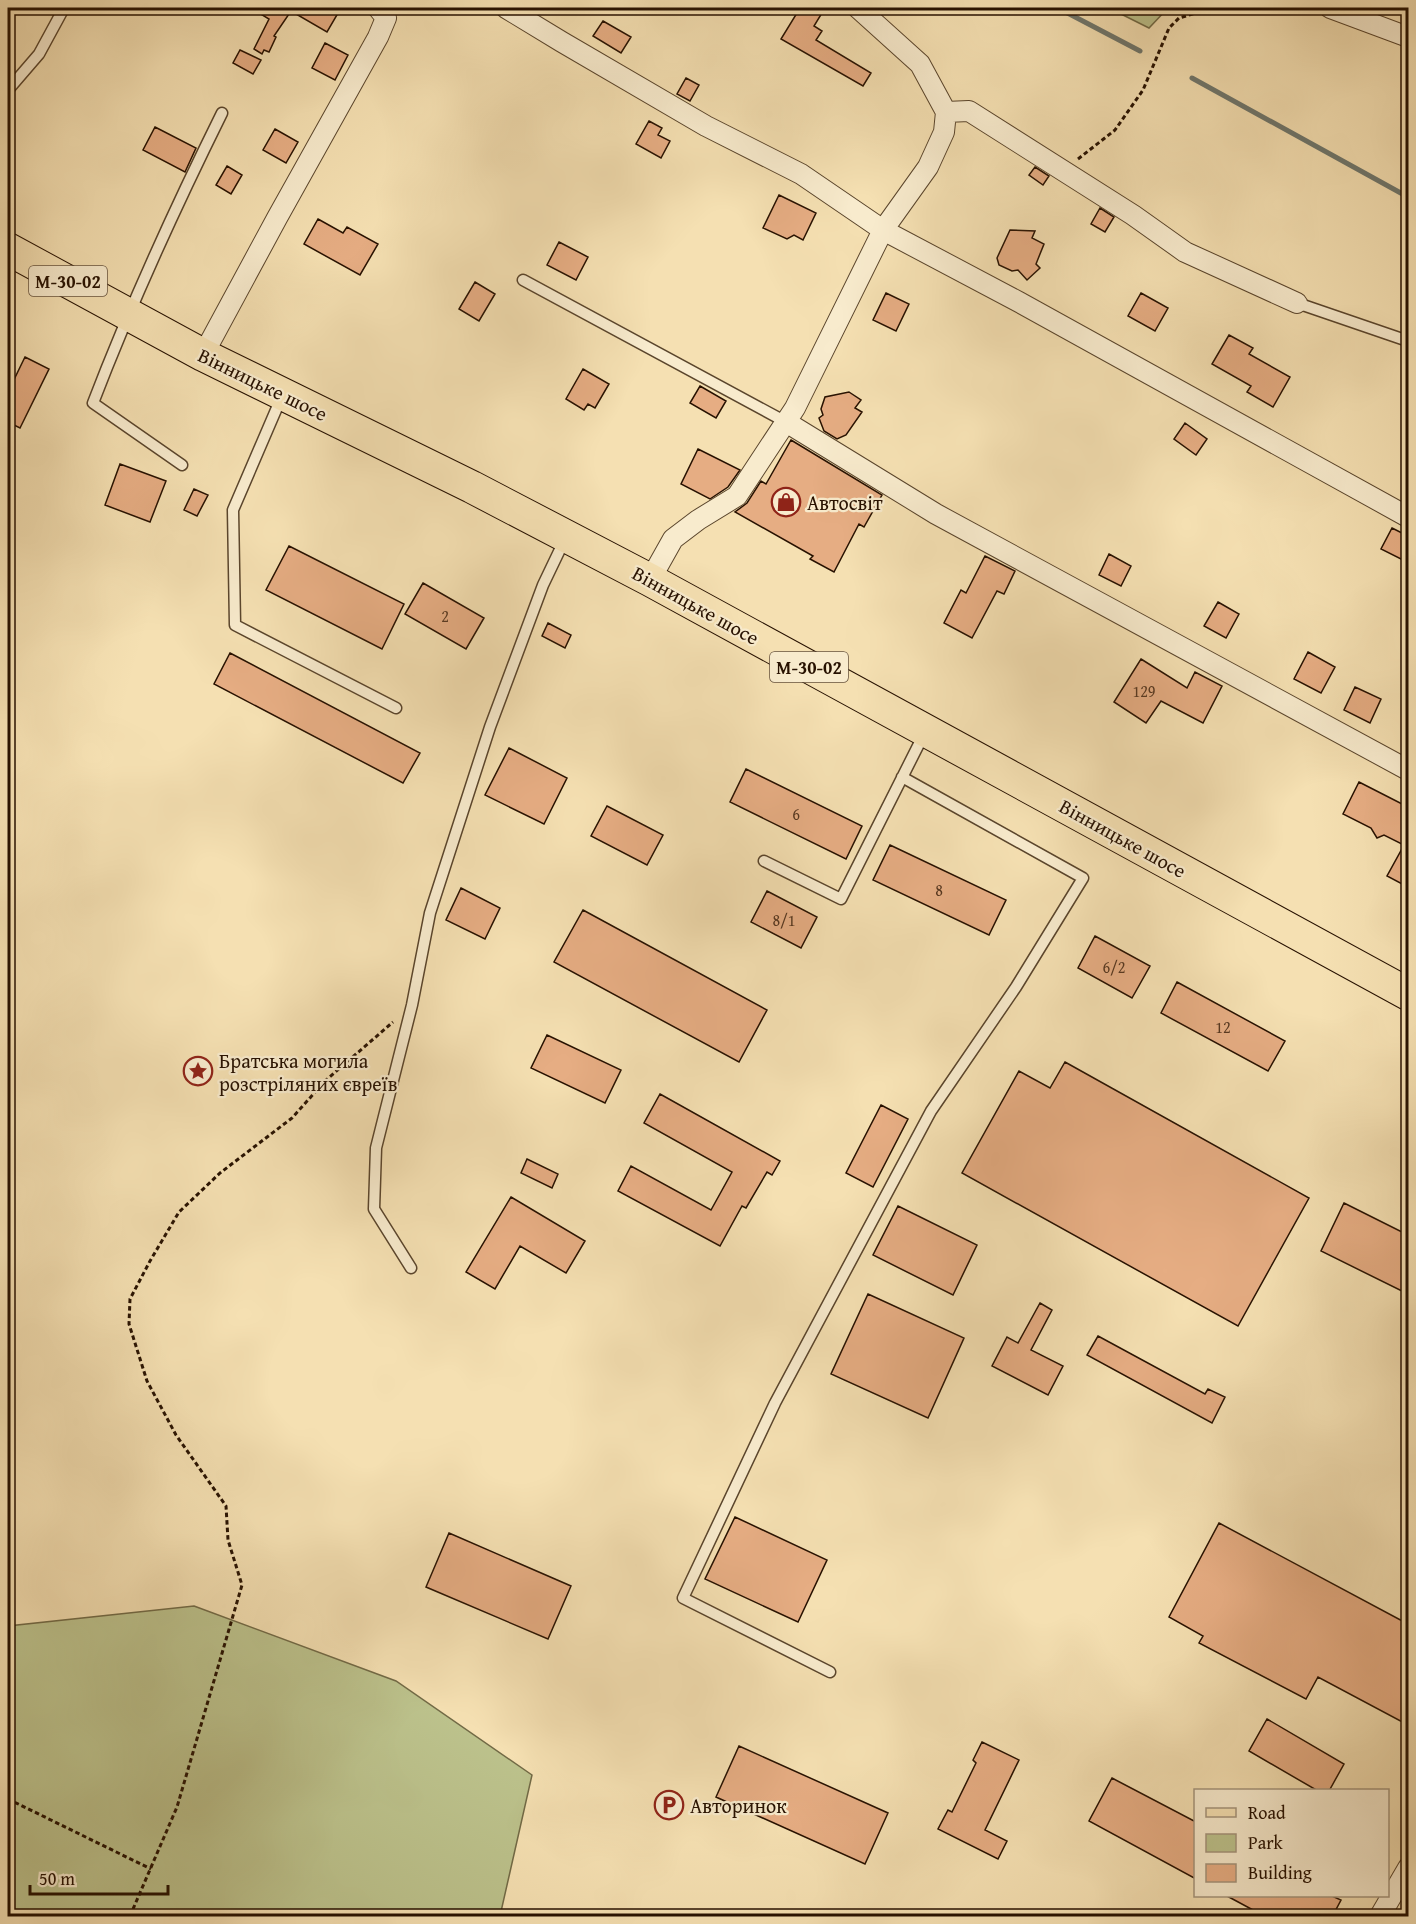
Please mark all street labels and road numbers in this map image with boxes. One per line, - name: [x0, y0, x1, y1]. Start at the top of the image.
- road number: М-30-02: [29, 266, 107, 296]
- street label: Вінницьке шосе: [193, 340, 333, 428]
- street label: Вінницьке шосе: [627, 558, 765, 652]
- road number: М-30-02: [770, 652, 848, 682]
- street label: Вінницьке шосе: [1054, 791, 1192, 885]

